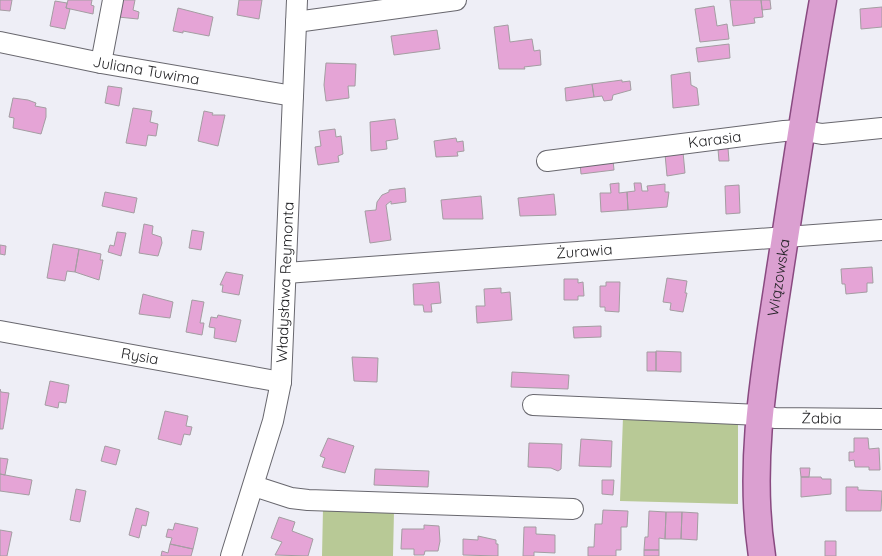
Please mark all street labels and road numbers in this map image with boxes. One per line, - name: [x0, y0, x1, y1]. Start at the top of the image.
- street label: Juliana Tuwima: [91, 52, 201, 89]
- street label: Karasia: [687, 127, 742, 152]
- street label: Władysława Reymonta: [272, 201, 298, 363]
- street label: Wiązowska: [763, 238, 794, 318]
- street label: Żurawia: [555, 239, 613, 262]
- street label: Rysia: [120, 343, 160, 369]
- street label: Żabia: [801, 408, 842, 428]

